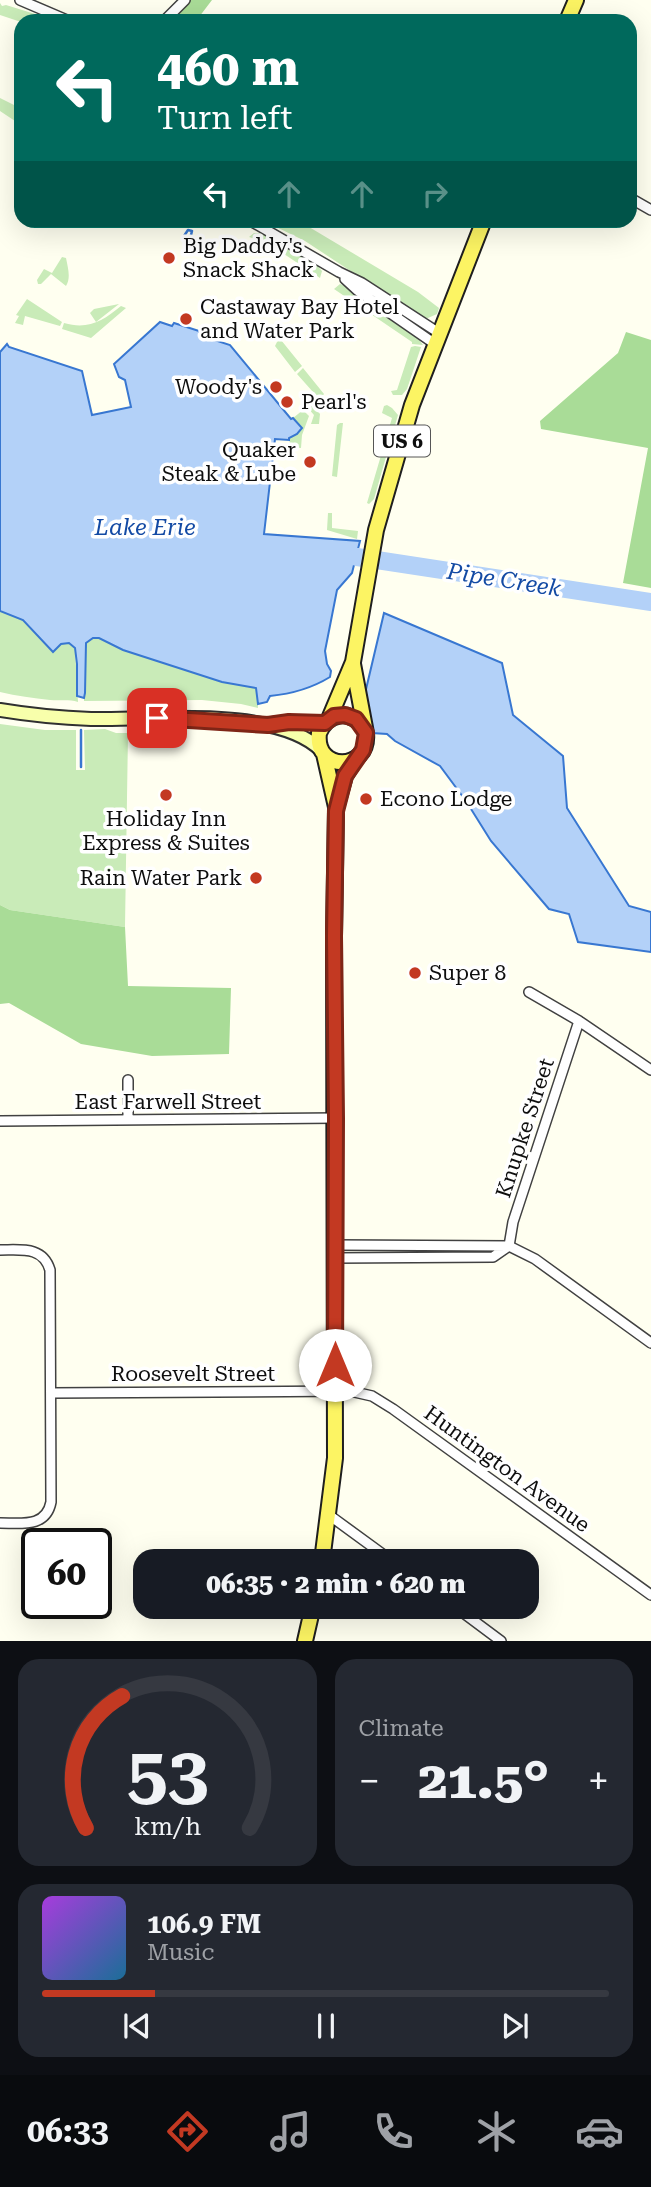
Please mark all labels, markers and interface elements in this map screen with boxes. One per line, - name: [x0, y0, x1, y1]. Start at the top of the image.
- text: 460 m: [157, 40, 299, 97]
- icon: left: [42, 42, 133, 133]
- text: Turn left: [157, 99, 292, 137]
- icon: left: [197, 175, 235, 213]
- icon: ahead: [270, 175, 308, 213]
- icon: ahead: [343, 175, 381, 213]
- icon: right: [416, 175, 454, 213]
- place label: Big Daddy's Snack Shack: [183, 234, 314, 282]
- marker: Big Daddy's Snack Shack: [161, 250, 177, 266]
- place label: Castaway Bay Hotel and Water Park: [200, 295, 399, 343]
- marker: Castaway Bay Hotel and Water Park: [178, 311, 194, 327]
- place label: Woody's: [175, 375, 262, 399]
- marker: Woody's: [268, 379, 284, 395]
- place label: Pearl's: [301, 390, 366, 414]
- marker: Pearl's: [279, 394, 295, 410]
- road number: US 6: [374, 426, 430, 456]
- place label: Quaker Steak & Lube: [162, 438, 296, 486]
- marker: Quaker Steak & Lube: [302, 454, 318, 470]
- water label: Lake Erie: [93, 514, 196, 541]
- water label: Pipe Creek: [444, 558, 563, 602]
- pin: [127, 688, 187, 748]
- icon: arrive: [138, 699, 176, 737]
- marker: Holiday Inn Express & Suites: [158, 787, 174, 803]
- place label: Econo Lodge: [380, 787, 512, 811]
- marker: Econo Lodge: [358, 791, 374, 807]
- place label: Holiday Inn Express & Suites: [82, 807, 250, 855]
- place label: Rain Water Park: [80, 866, 242, 890]
- marker: Rain Water Park: [248, 870, 264, 886]
- place label: Super 8: [429, 961, 506, 985]
- marker: Super 8: [407, 965, 423, 981]
- street label: Knupke Street: [491, 1055, 559, 1201]
- street label: East Farwell Street: [75, 1090, 262, 1114]
- position arrow: [298, 1328, 372, 1402]
- street label: Roosevelt Street: [111, 1362, 275, 1386]
- street label: Huntington Avenue: [419, 1401, 595, 1537]
- speed limit sign: 60: [21, 1528, 112, 1619]
- text: 06:35 · 2 min · 620 m: [206, 1569, 466, 1599]
- text: Climate: [359, 1715, 444, 1742]
- text: 53: [126, 1732, 208, 1817]
- text: 21.5°: [418, 1750, 549, 1811]
- text: −: [359, 1759, 380, 1803]
- text: +: [588, 1759, 609, 1803]
- text: km/h: [134, 1812, 201, 1841]
- text: 106.9 FM: [147, 1909, 261, 1939]
- text: Music: [147, 1939, 214, 1966]
- icon: previous: [118, 2007, 156, 2045]
- icon: pause: [307, 2007, 345, 2045]
- icon: next: [496, 2007, 534, 2045]
- icon: directions: [163, 2107, 212, 2156]
- icon: music: [266, 2107, 315, 2156]
- icon: phone: [369, 2107, 418, 2156]
- icon: climate: [472, 2107, 521, 2156]
- icon: car: [575, 2107, 624, 2156]
- text: 06:33: [27, 2112, 109, 2150]

